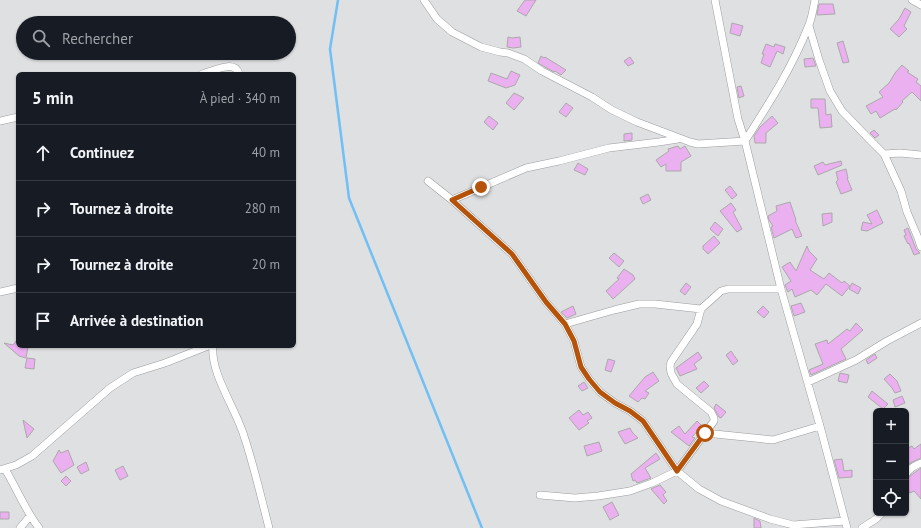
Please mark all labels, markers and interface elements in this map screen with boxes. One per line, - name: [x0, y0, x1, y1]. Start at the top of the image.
- search box: [16, 16, 296, 60]
- icon: search: [30, 27, 52, 49]
- text: Rechercher: [62, 29, 133, 48]
- text: 5 min: [32, 87, 73, 109]
- text: À pied · 340 m: [200, 90, 280, 107]
- icon: ahead: [32, 142, 54, 164]
- text: Continuez: [70, 143, 134, 162]
- text: 40 m: [252, 144, 280, 161]
- route end: [472, 178, 490, 196]
- icon: right: [32, 198, 54, 220]
- text: Tournez à droite: [70, 199, 173, 218]
- text: 280 m: [245, 200, 280, 217]
- icon: right: [32, 254, 54, 276]
- text: Tournez à droite: [70, 255, 173, 274]
- text: 20 m: [252, 256, 280, 273]
- icon: arrive: [32, 310, 54, 332]
- text: Arrivée à destination: [70, 311, 203, 330]
- map controls: [873, 408, 909, 516]
- button: +: [873, 408, 909, 444]
- route start: [696, 424, 714, 442]
- button: −: [873, 444, 909, 480]
- button: locate: [873, 480, 909, 516]

